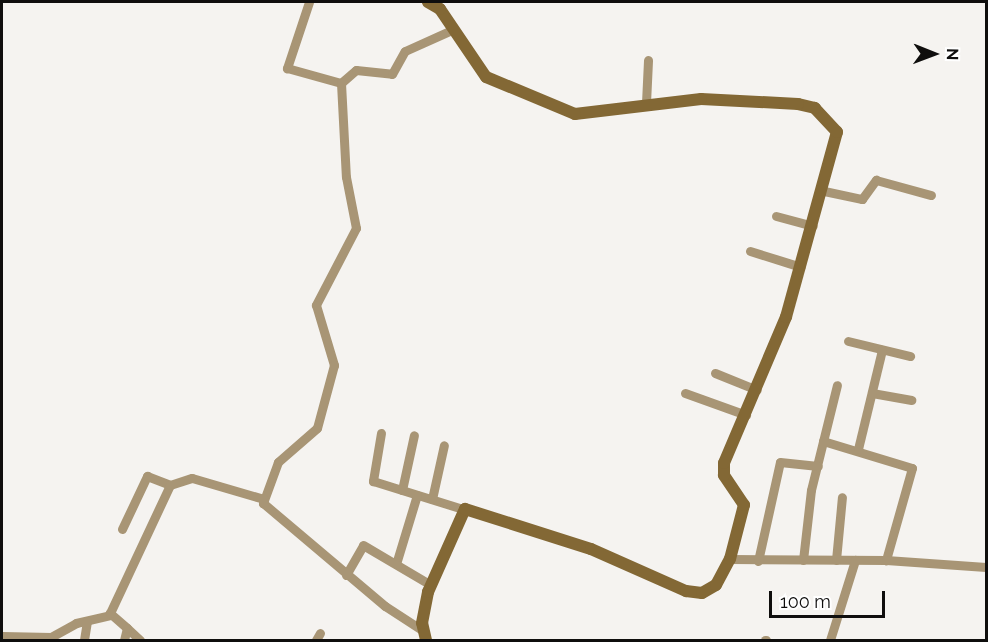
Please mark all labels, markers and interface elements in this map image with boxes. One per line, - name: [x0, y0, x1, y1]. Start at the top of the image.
- north arrow: [904, 24, 964, 84]
- text: N: [943, 48, 962, 61]
- scale bar: [772, 579, 888, 617]
- text: 100 m: [780, 591, 831, 612]

